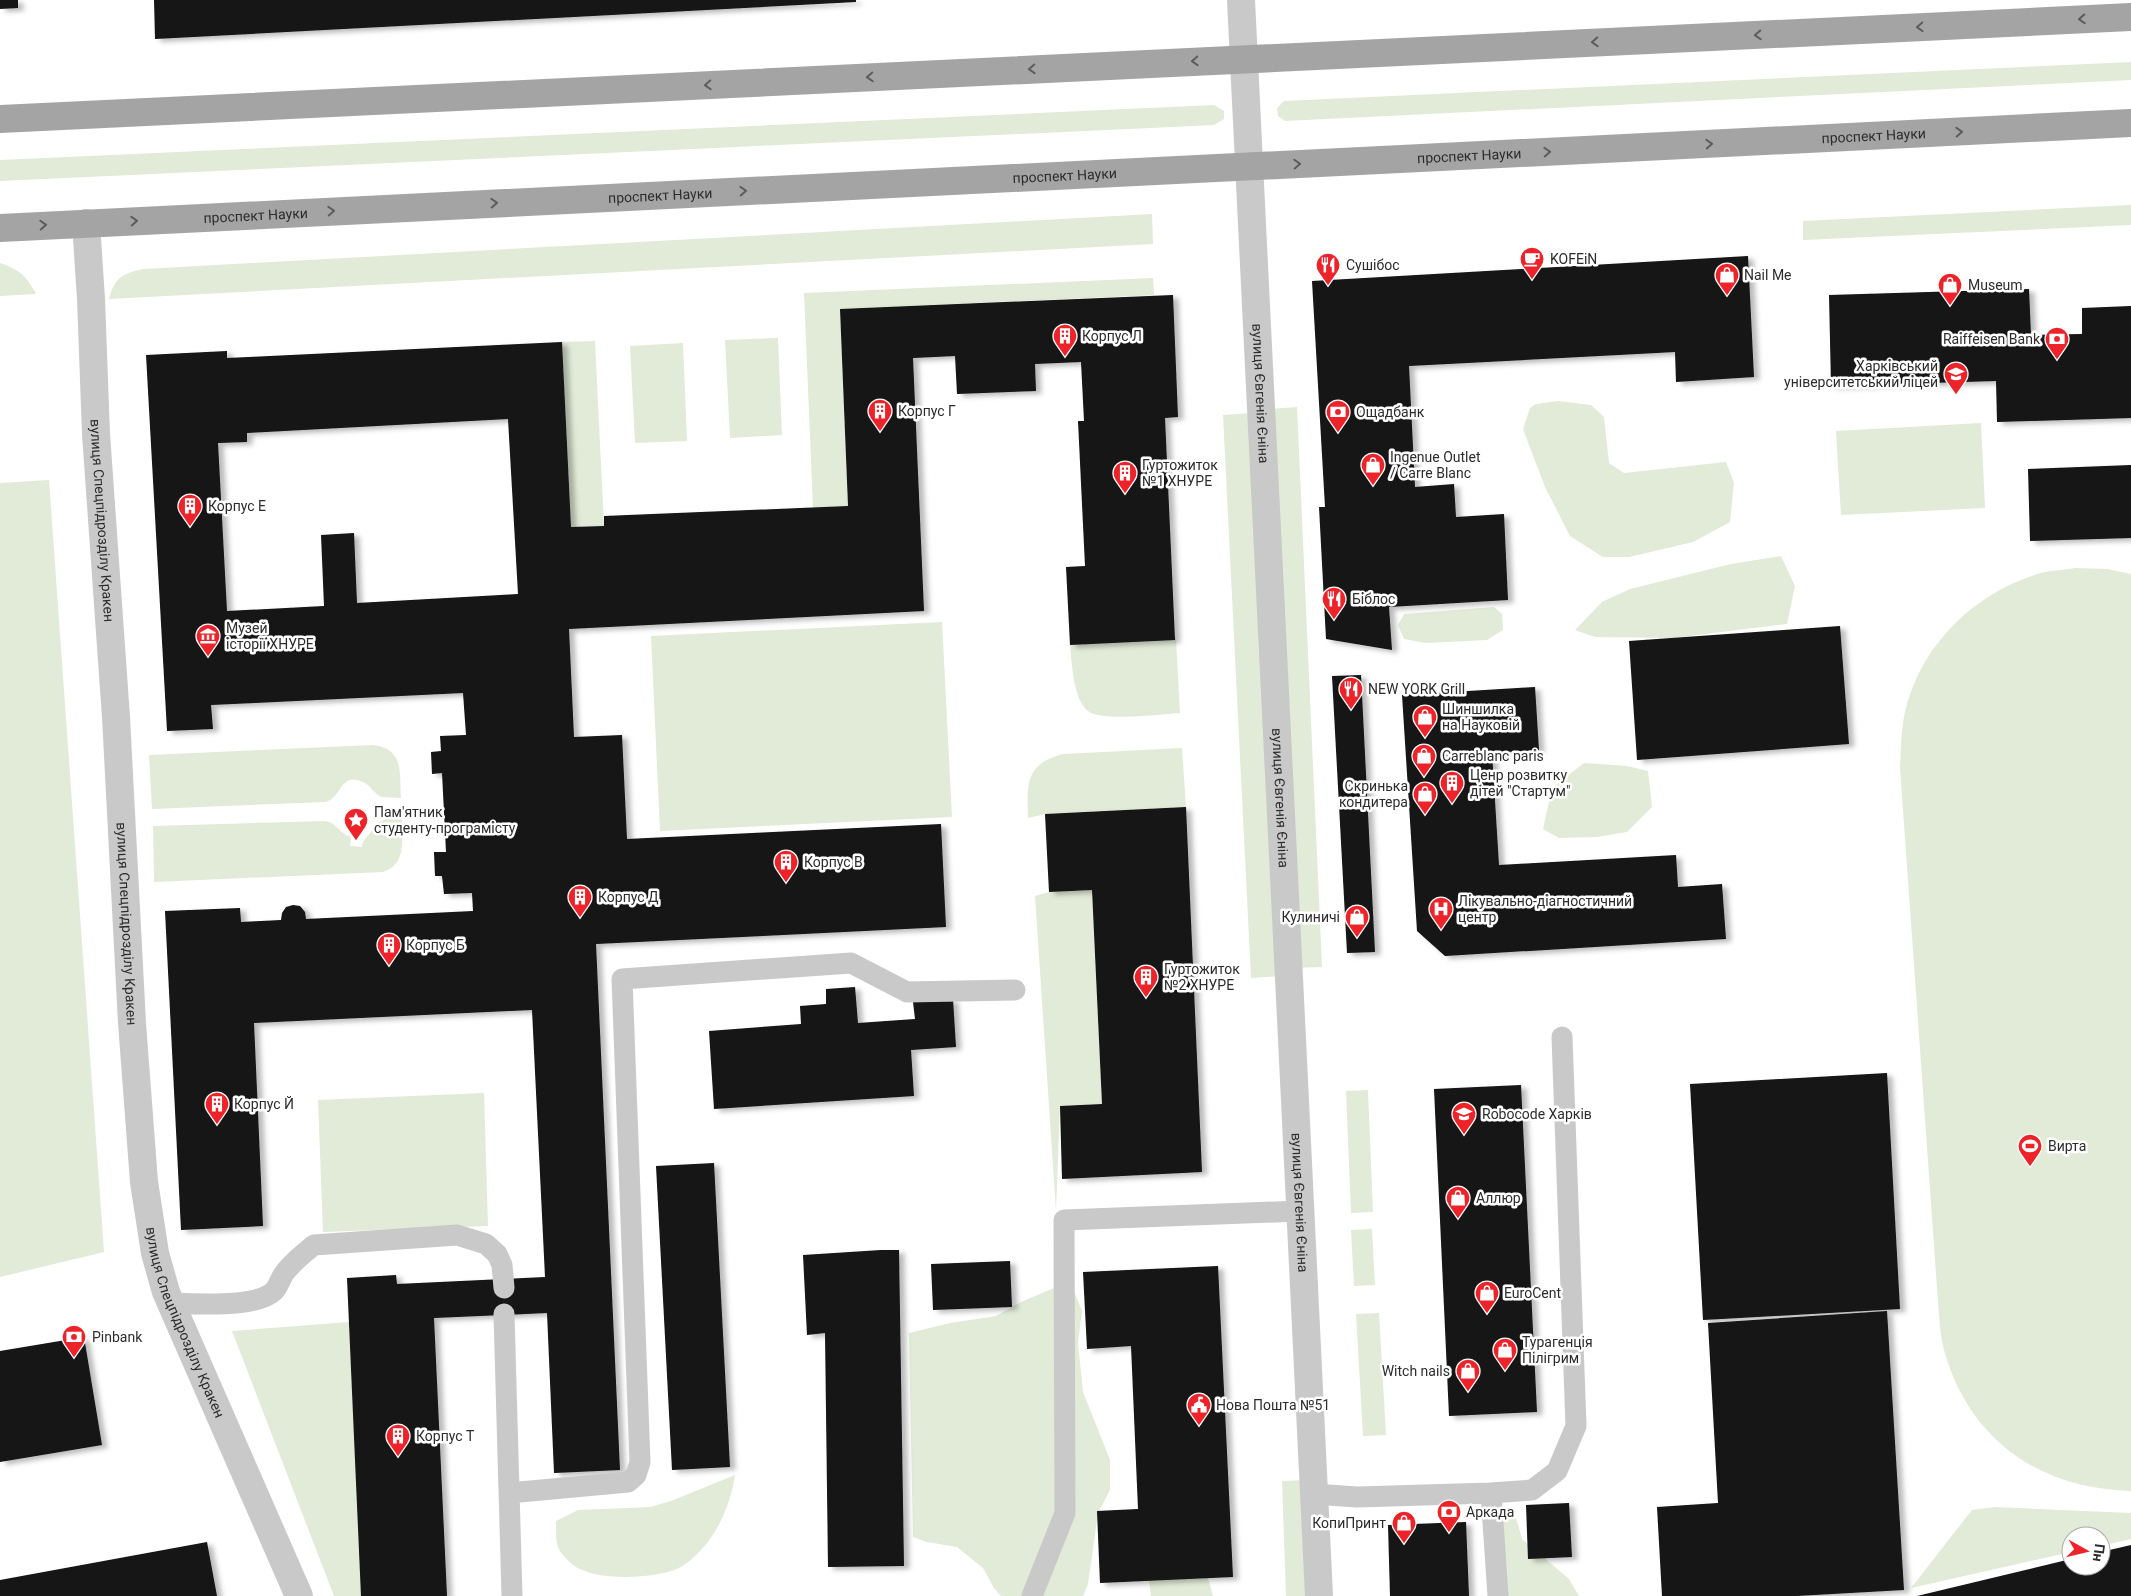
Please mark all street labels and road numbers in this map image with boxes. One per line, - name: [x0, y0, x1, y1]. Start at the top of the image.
- street label: проспект Науки: [1821, 125, 1926, 146]
- street label: проспект Науки: [1417, 145, 1522, 166]
- street label: проспект Науки: [1012, 165, 1117, 186]
- street label: проспект Науки: [608, 185, 713, 206]
- street label: проспект Науки: [203, 205, 308, 226]
- street label: вулиця Євгенія Єніна: [1249, 323, 1272, 464]
- street label: вулиця Спецпідрозділу Кракен: [87, 419, 117, 622]
- street label: вулиця Євгенія Єніна: [1269, 728, 1292, 868]
- street label: вулиця Спецпідрозділу Кракен: [114, 822, 140, 1026]
- street label: вулиця Євгенія Єніна: [1289, 1132, 1311, 1273]
- street label: вулиця Спецпідрозділу Кракен: [143, 1226, 228, 1420]

